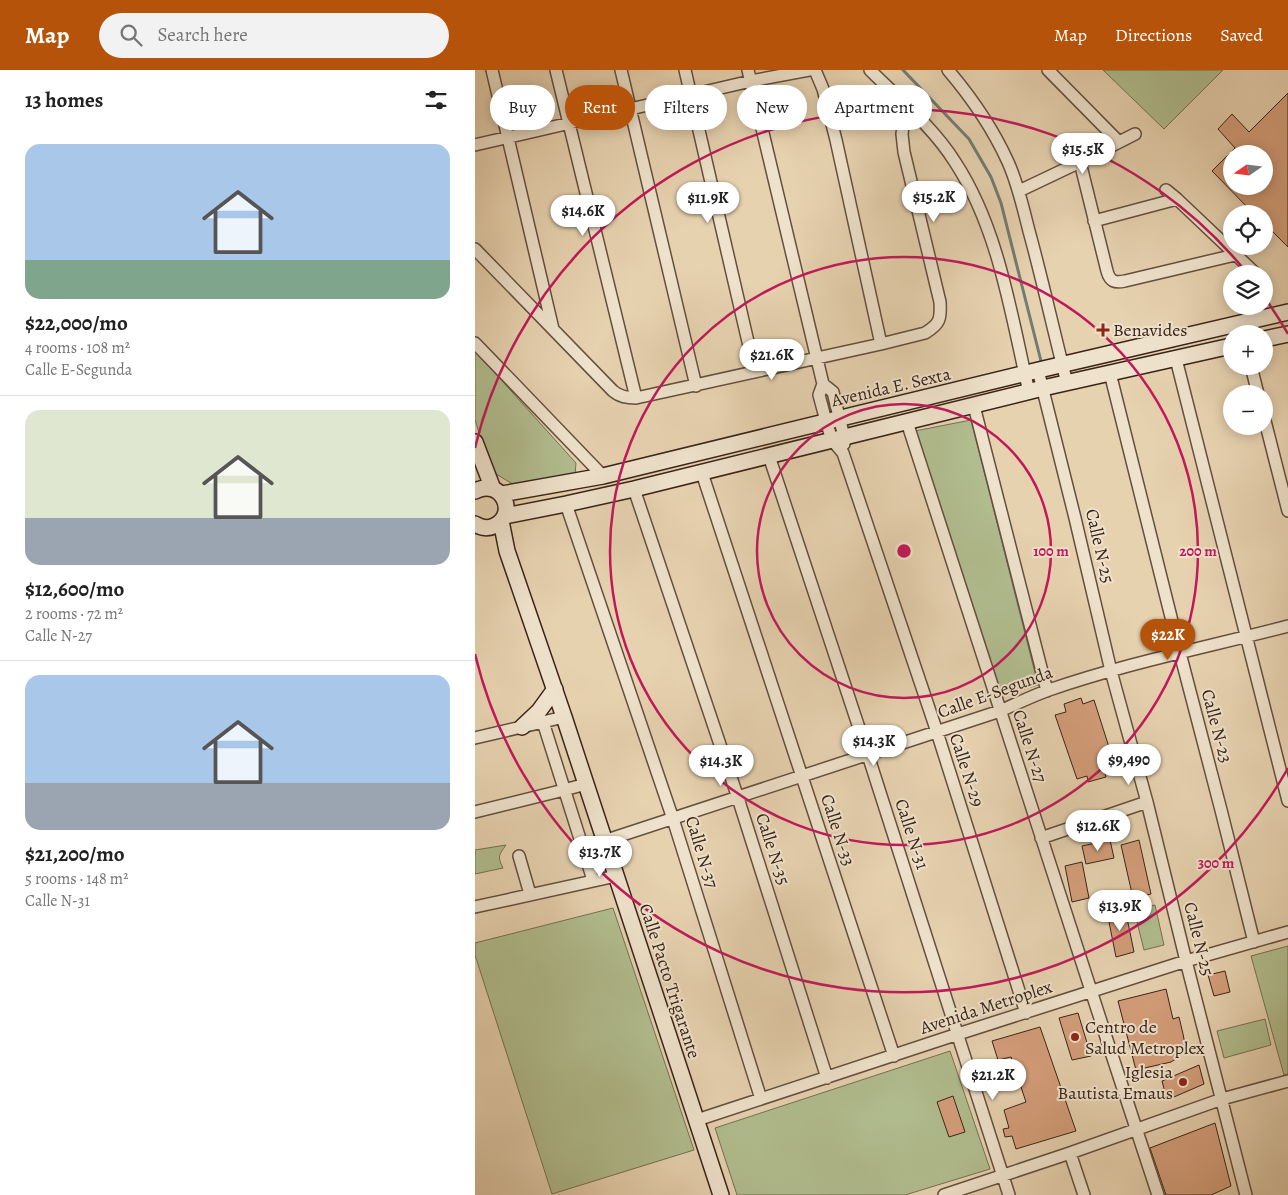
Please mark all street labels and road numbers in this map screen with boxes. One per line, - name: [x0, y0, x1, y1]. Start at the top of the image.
- street label: Avenida E. Sexta: [828, 361, 954, 413]
- street label: Calle N-25: [1080, 506, 1120, 586]
- street label: Calle E-Segunda: [934, 660, 1056, 724]
- street label: Calle N-23: [1196, 686, 1238, 766]
- street label: Calle N-27: [1007, 706, 1053, 786]
- street label: Calle N-29: [944, 730, 990, 810]
- street label: Calle N-33: [815, 791, 861, 869]
- street label: Calle N-31: [889, 796, 935, 872]
- street label: Calle N-35: [750, 810, 796, 888]
- street label: Calle N-37: [680, 813, 724, 891]
- street label: Calle N-25: [1178, 899, 1220, 979]
- street label: Calle Pacto Trigarante: [634, 900, 706, 1062]
- street label: Avenida Metroplex: [916, 974, 1055, 1040]

